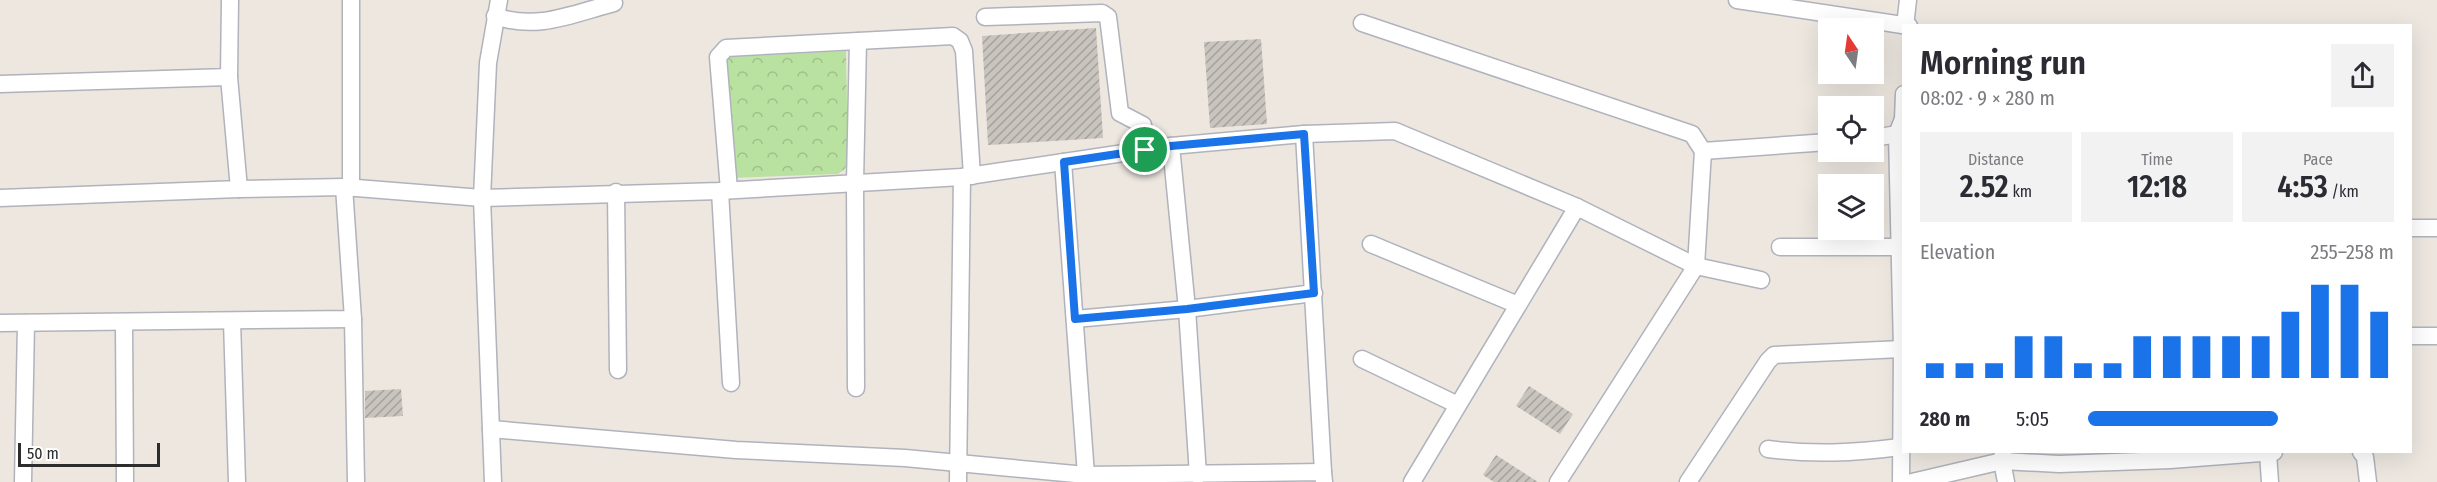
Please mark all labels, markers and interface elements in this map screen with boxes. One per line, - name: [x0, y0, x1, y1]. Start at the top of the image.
- north arrow: [1818, 18, 1884, 84]
- map controls: [1818, 18, 1884, 240]
- text: Morning run: [1920, 43, 2086, 83]
- button: share: [2331, 44, 2394, 107]
- text: 08:02 · 9 × 280 m: [1920, 86, 2055, 110]
- button: locate: [1818, 96, 1884, 162]
- pin: [1119, 124, 1170, 175]
- icon: arrive: [1128, 133, 1161, 166]
- text: Distance: [1968, 150, 2024, 169]
- text: Time: [2141, 150, 2173, 169]
- text: Pace: [2303, 150, 2333, 169]
- text: 2.52: [1960, 169, 2009, 205]
- text: 12:18: [2127, 169, 2187, 205]
- text: 4:53: [2277, 169, 2328, 205]
- button: layers: [1818, 174, 1884, 240]
- text: km: [2009, 182, 2032, 201]
- text: /km: [2328, 182, 2359, 201]
- text: Elevation: [1920, 240, 1995, 264]
- text: 255–258 m: [2311, 240, 2394, 264]
- text: 280 m: [1920, 407, 1970, 431]
- text: 5:05: [2016, 407, 2049, 431]
- scale bar: [18, 440, 160, 468]
- text: 50 m: [27, 444, 59, 463]

